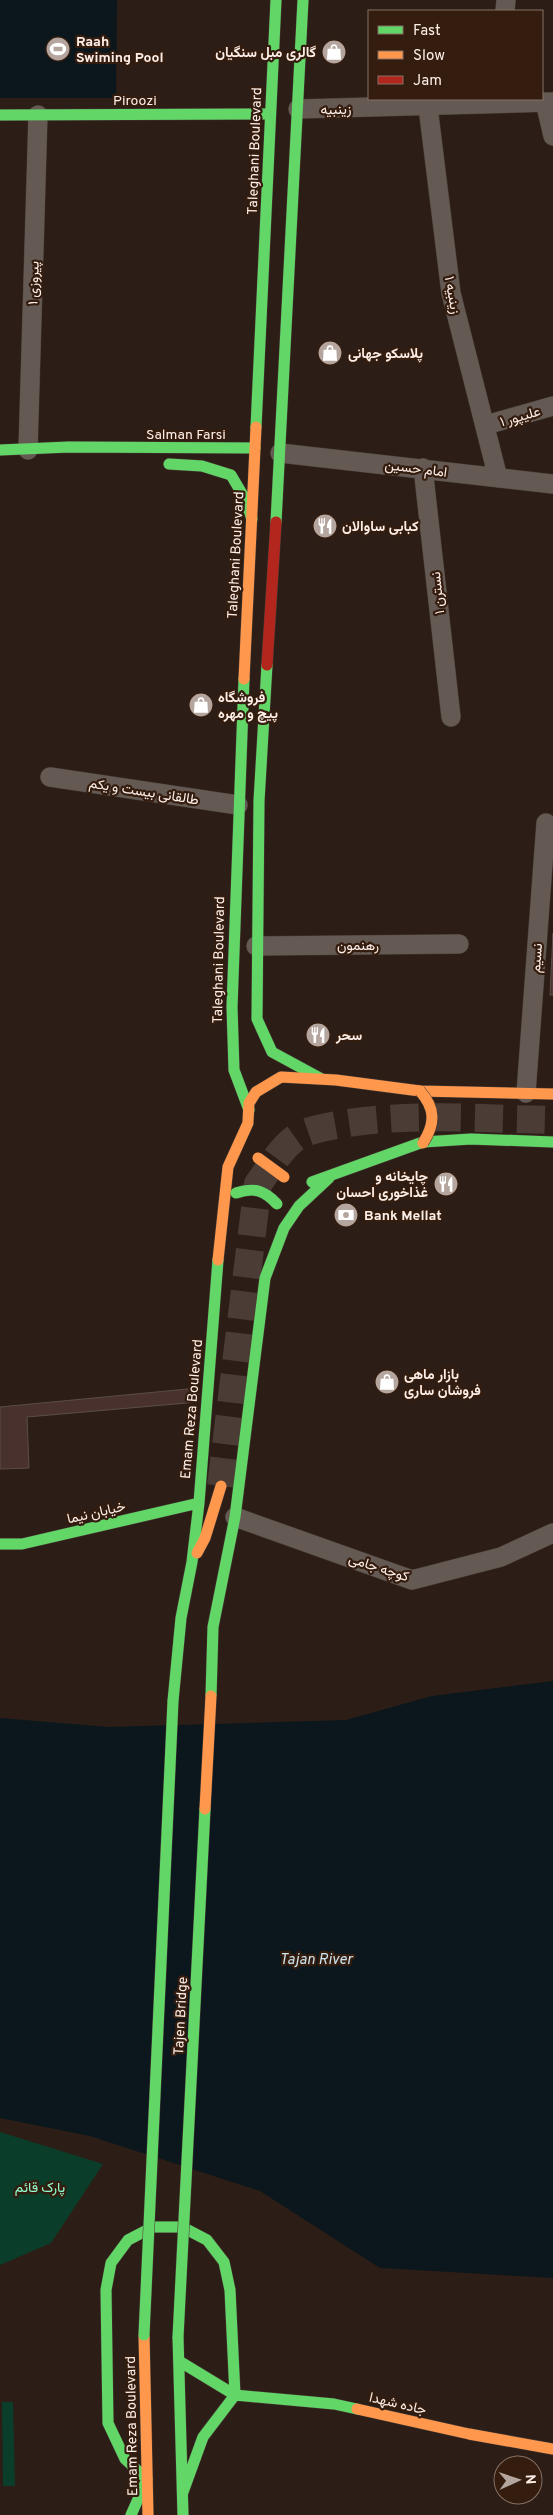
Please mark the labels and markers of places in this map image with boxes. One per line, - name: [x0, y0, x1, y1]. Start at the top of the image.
- place label: Raah Swiming Pool: [76, 34, 164, 67]
- sports icon: Raah Swiming Pool: [45, 36, 71, 62]
- shop icon: گالری مبل سنگیان: [321, 39, 347, 65]
- place label: گالری مبل سنگیان: [215, 45, 316, 62]
- shop icon: پلاسکو جهانی: [317, 340, 343, 366]
- place label: پلاسکو جهانی: [348, 346, 423, 363]
- restaurant icon: کبابی ساوالان: [312, 513, 338, 539]
- place label: کبابی ساوالان: [342, 519, 419, 536]
- place label: فروشگاه پیچ و مهره: [218, 690, 278, 723]
- shop icon: فروشگاه پیچ و مهره: [188, 692, 214, 718]
- restaurant icon: سحر: [305, 1022, 331, 1048]
- place label: سحر: [335, 1028, 362, 1045]
- place label: چایخانه و غذاخوری احسان: [336, 1169, 428, 1202]
- restaurant icon: چایخانه و غذاخوری احسان: [433, 1171, 459, 1197]
- bank icon: Bank Mellat: [333, 1202, 359, 1228]
- place label: Bank Mellat: [364, 1208, 442, 1225]
- place label: بازار ماهی فروشان ساری: [404, 1367, 481, 1400]
- shop icon: بازار ماهی فروشان ساری: [374, 1369, 400, 1395]

